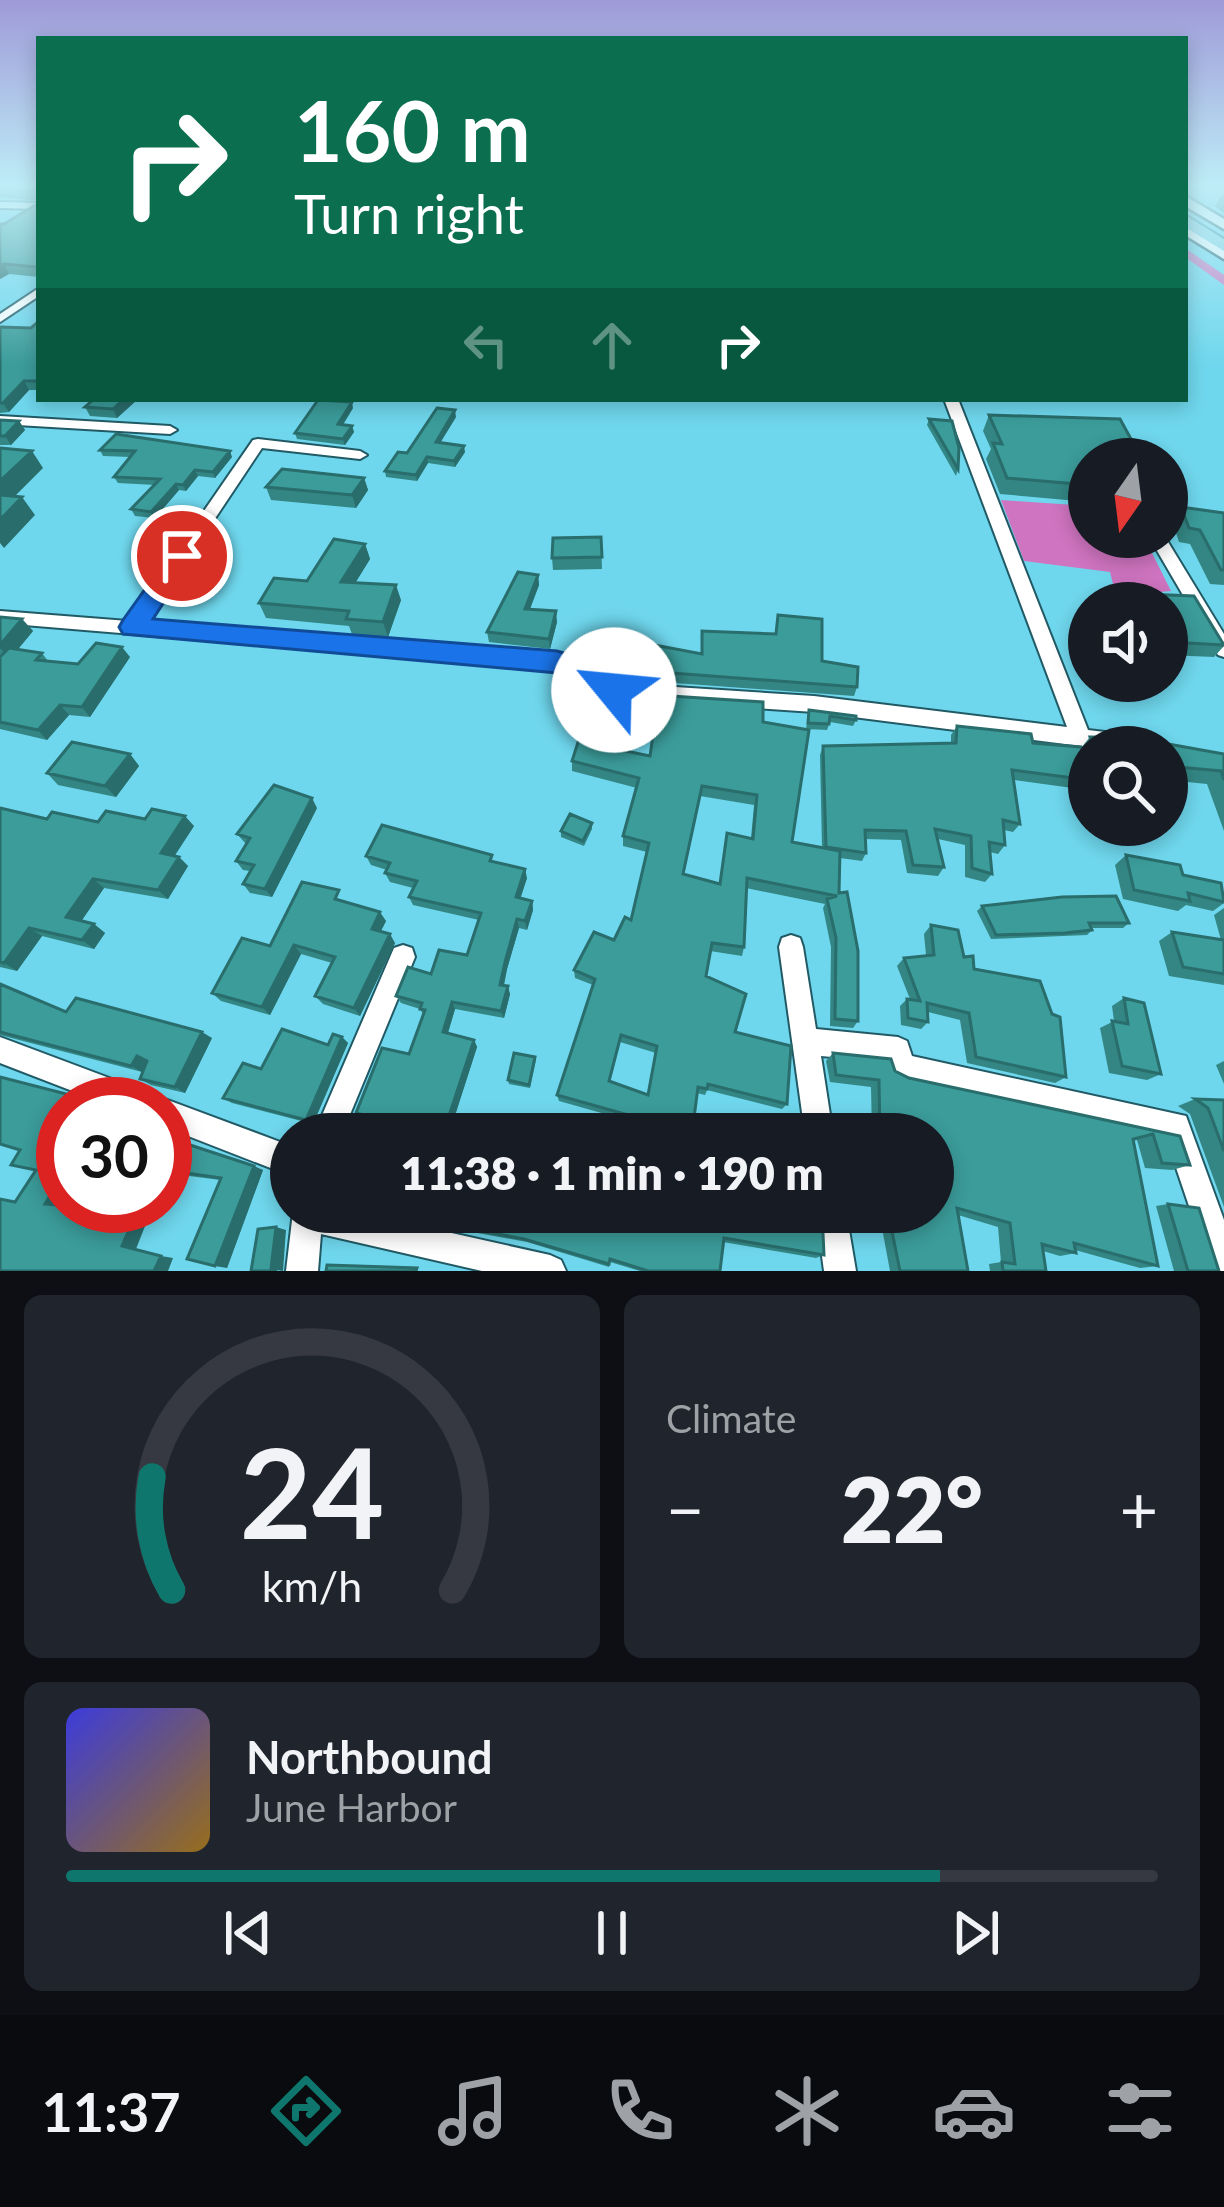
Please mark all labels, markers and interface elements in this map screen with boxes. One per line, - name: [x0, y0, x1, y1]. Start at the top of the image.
- text: 160 m: [294, 79, 531, 180]
- icon: right: [96, 84, 252, 240]
- text: Turn right: [294, 181, 524, 246]
- icon: left: [453, 312, 519, 378]
- icon: ahead: [579, 312, 645, 378]
- icon: right: [705, 312, 771, 378]
- north arrow: [1068, 438, 1188, 558]
- map controls: [1068, 438, 1188, 846]
- pin: [131, 505, 233, 607]
- icon: arrive: [149, 523, 215, 589]
- button: sound: [1068, 582, 1188, 702]
- position arrow: [551, 627, 677, 753]
- button: search: [1068, 726, 1188, 846]
- speed limit sign: 30: [36, 1077, 192, 1233]
- text: 11:38 · 1 min · 190 m: [400, 1146, 824, 1200]
- text: Climate: [666, 1395, 796, 1441]
- text: 24: [240, 1416, 384, 1566]
- text: 22°: [841, 1454, 983, 1562]
- text: −: [666, 1469, 704, 1548]
- text: +: [1120, 1469, 1158, 1548]
- text: km/h: [262, 1559, 362, 1610]
- text: Northbound: [246, 1730, 492, 1784]
- text: June Harbor: [246, 1784, 457, 1830]
- icon: previous: [215, 1900, 281, 1966]
- icon: pause: [579, 1900, 645, 1966]
- icon: next: [943, 1900, 1009, 1966]
- icon: directions: [264, 2069, 348, 2153]
- icon: music: [431, 2069, 515, 2153]
- icon: phone: [598, 2069, 682, 2153]
- icon: climate: [765, 2069, 849, 2153]
- icon: car: [932, 2069, 1016, 2153]
- icon: filters: [1098, 2069, 1182, 2153]
- text: 11:37: [41, 2079, 181, 2144]

